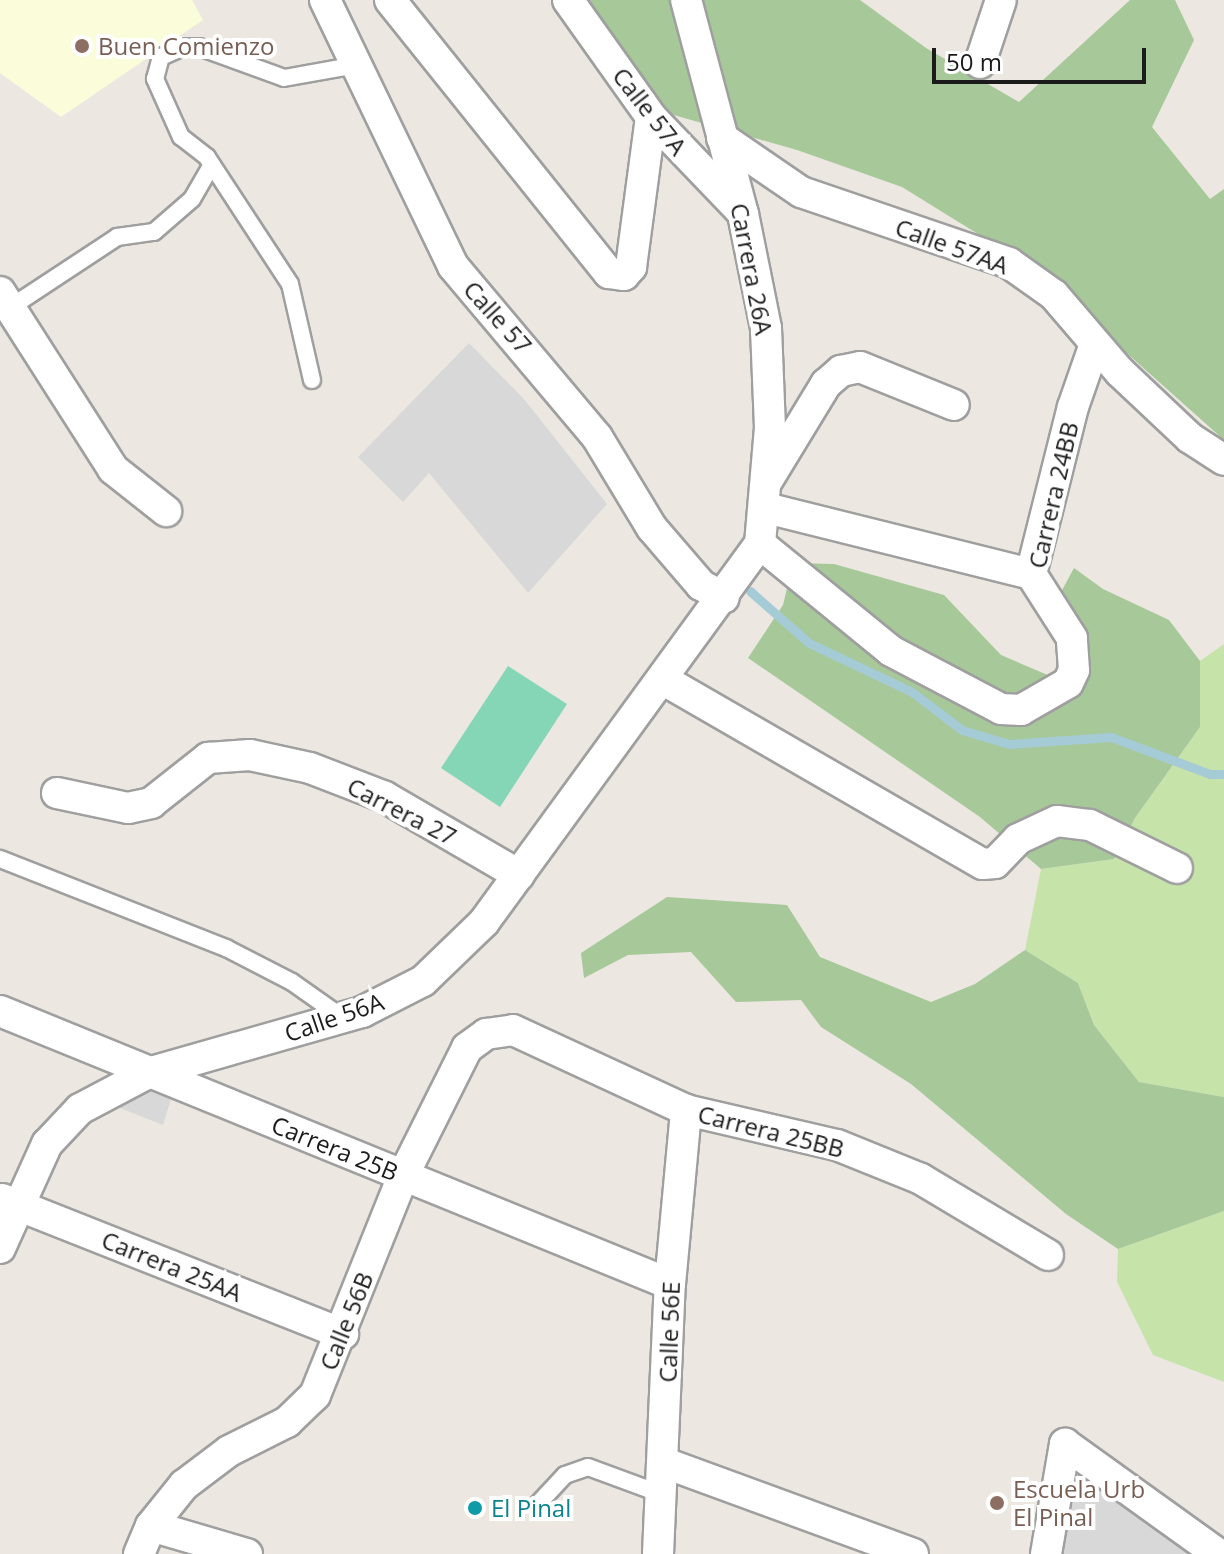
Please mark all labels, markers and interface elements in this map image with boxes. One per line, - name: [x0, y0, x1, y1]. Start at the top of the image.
- place label: Buen Comienzo: [98, 32, 274, 60]
- scale bar: [936, 32, 1150, 82]
- marker: Buen Comienzo: [73, 37, 91, 55]
- text: 50 m: [946, 45, 1002, 78]
- street label: Calle 57A: [607, 62, 693, 160]
- street label: Carrera 26A: [725, 201, 779, 337]
- street label: Calle 57AA: [892, 212, 1012, 280]
- street label: Calle 57: [458, 275, 538, 359]
- street label: Carrera 24BB: [1022, 419, 1084, 571]
- street label: Carrera 27: [343, 771, 461, 851]
- street label: Calle 56A: [281, 987, 387, 1047]
- street label: Carrera 25BB: [695, 1099, 847, 1163]
- street label: Carrera 25B: [268, 1110, 402, 1186]
- street label: Carrera 25AA: [98, 1225, 246, 1307]
- street label: Calle 56B: [313, 1268, 379, 1374]
- street label: Calle 56E: [653, 1281, 685, 1383]
- place label: Escuela Urb El Pinal: [1013, 1475, 1145, 1531]
- place label: El Pinal: [491, 1494, 571, 1522]
- marker: Escuela Urb El Pinal: [988, 1494, 1006, 1512]
- marker: El Pinal: [466, 1499, 484, 1517]

